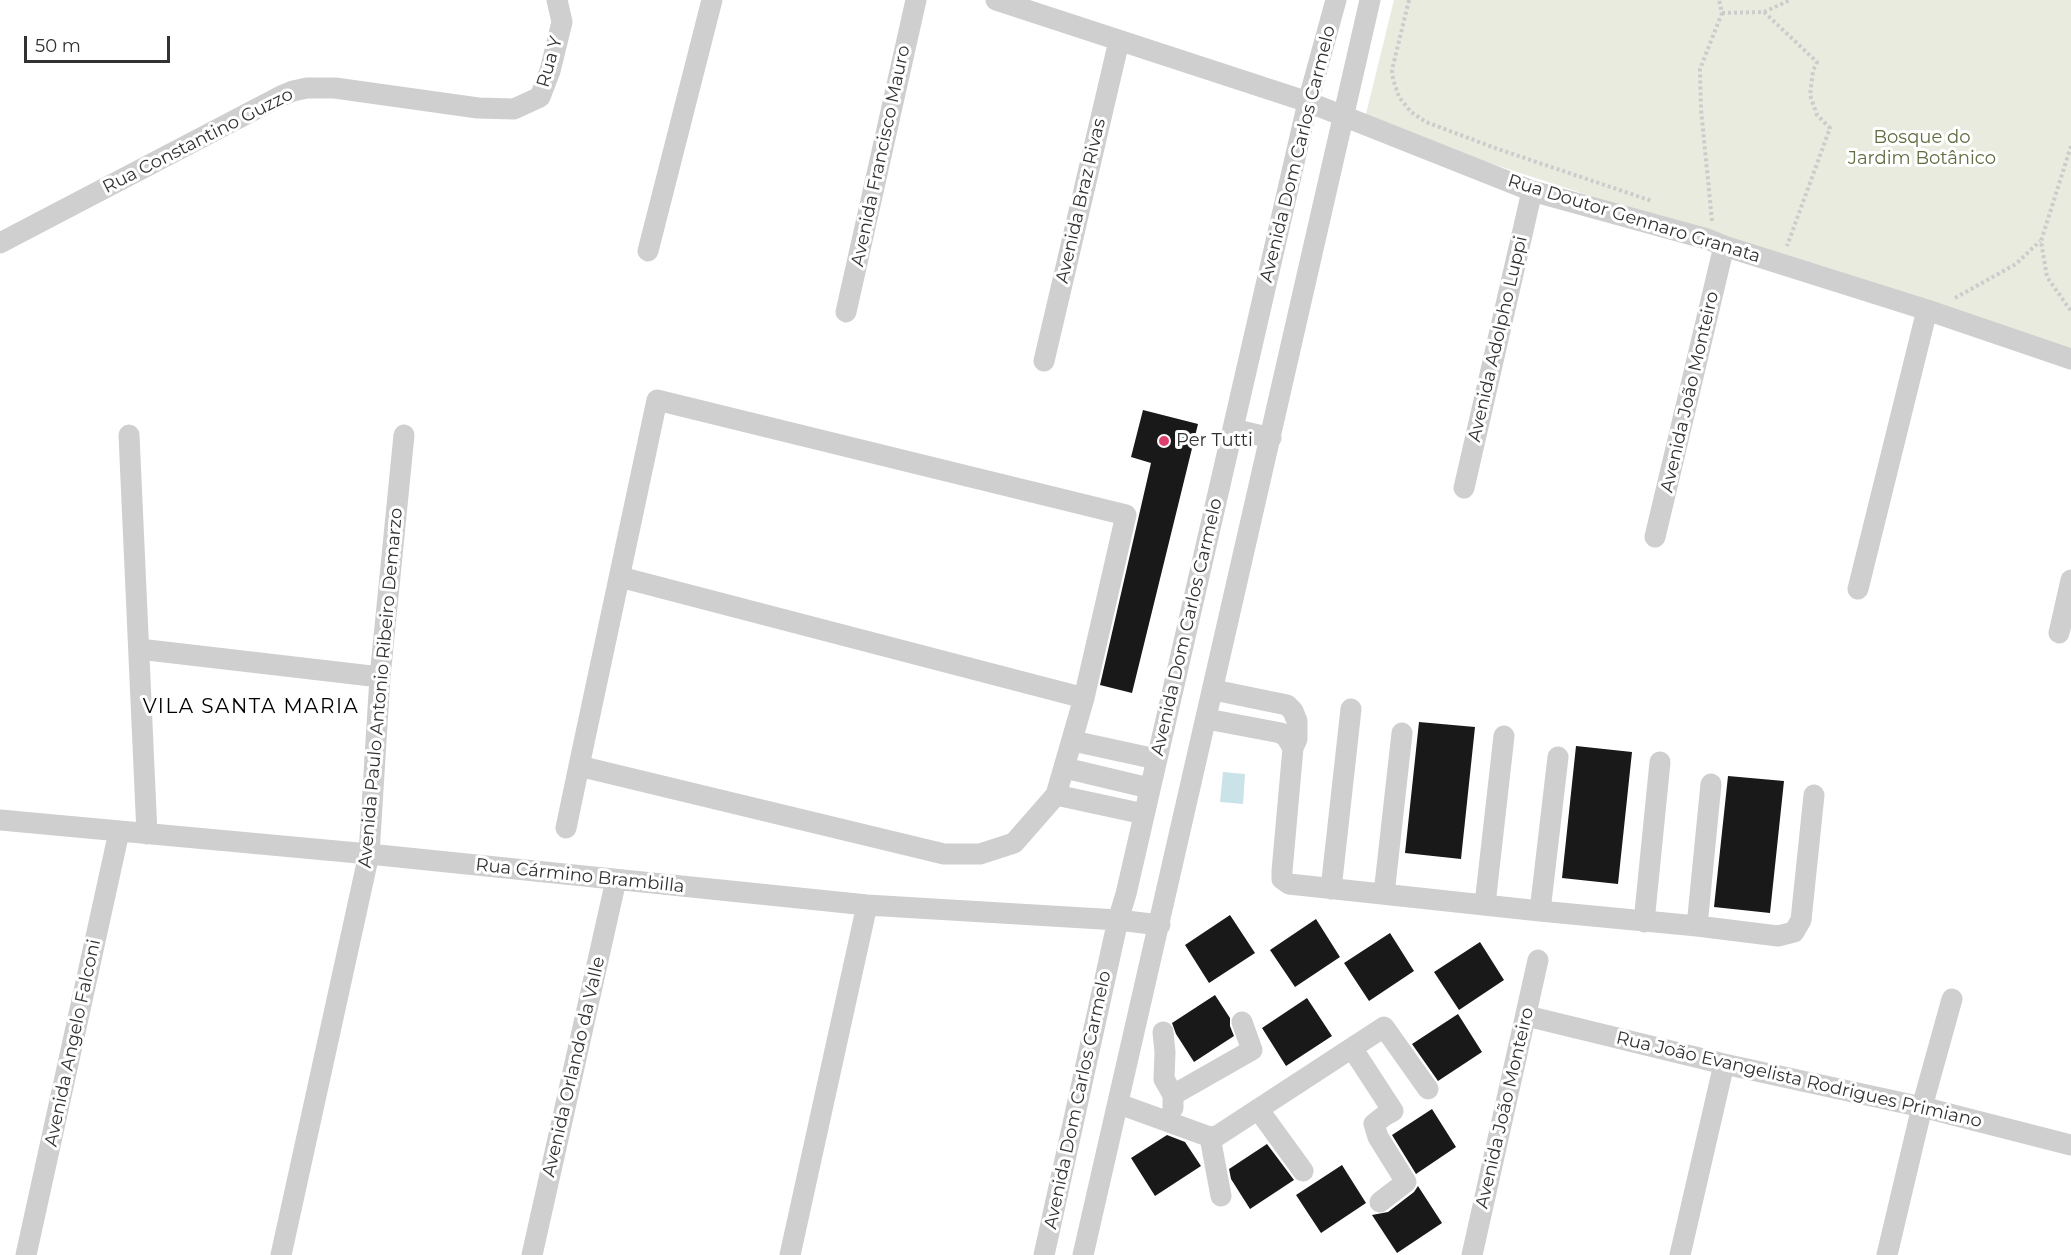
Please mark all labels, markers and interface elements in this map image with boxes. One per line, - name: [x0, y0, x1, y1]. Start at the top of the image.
- street label: Avenida Dom Carlos Carmelo: [1256, 23, 1340, 285]
- scale bar: [27, 24, 172, 62]
- street label: Rua Y: [532, 34, 568, 90]
- text: 50 m: [35, 35, 81, 57]
- street label: Avenida Francisco Mauro: [847, 43, 915, 269]
- street label: Rua Constantino Guzzo: [99, 84, 297, 198]
- street label: Avenida Braz Rivas: [1052, 116, 1110, 286]
- park label: Bosque do Jardim Botânico: [1848, 127, 1996, 170]
- street label: Rua Doutor Gennaro Granata: [1505, 170, 1763, 268]
- street label: Avenida Adolpho Luppi: [1464, 234, 1532, 444]
- street label: Avenida João Monteiro: [1656, 289, 1724, 495]
- place label: Per Tutti: [1176, 430, 1253, 452]
- marker: Per Tutti: [1157, 434, 1171, 448]
- street label: Avenida Dom Carlos Carmelo: [1147, 496, 1227, 758]
- street label: Avenida Paulo Antonio Ribeiro Demarzo: [354, 507, 408, 869]
- district label: VILA SANTA MARIA: [143, 695, 359, 719]
- street label: Rua Cármino Brambilla: [474, 854, 686, 898]
- street label: Avenida Angelo Falconi: [40, 937, 106, 1149]
- street label: Avenida Orlando da Valle: [538, 955, 610, 1179]
- street label: Avenida Dom Carlos Carmelo: [1040, 969, 1116, 1231]
- street label: Avenida João Monteiro: [1471, 1005, 1539, 1211]
- street label: Rua João Evangelista Rodrigues Primiano: [1614, 1027, 1984, 1133]

